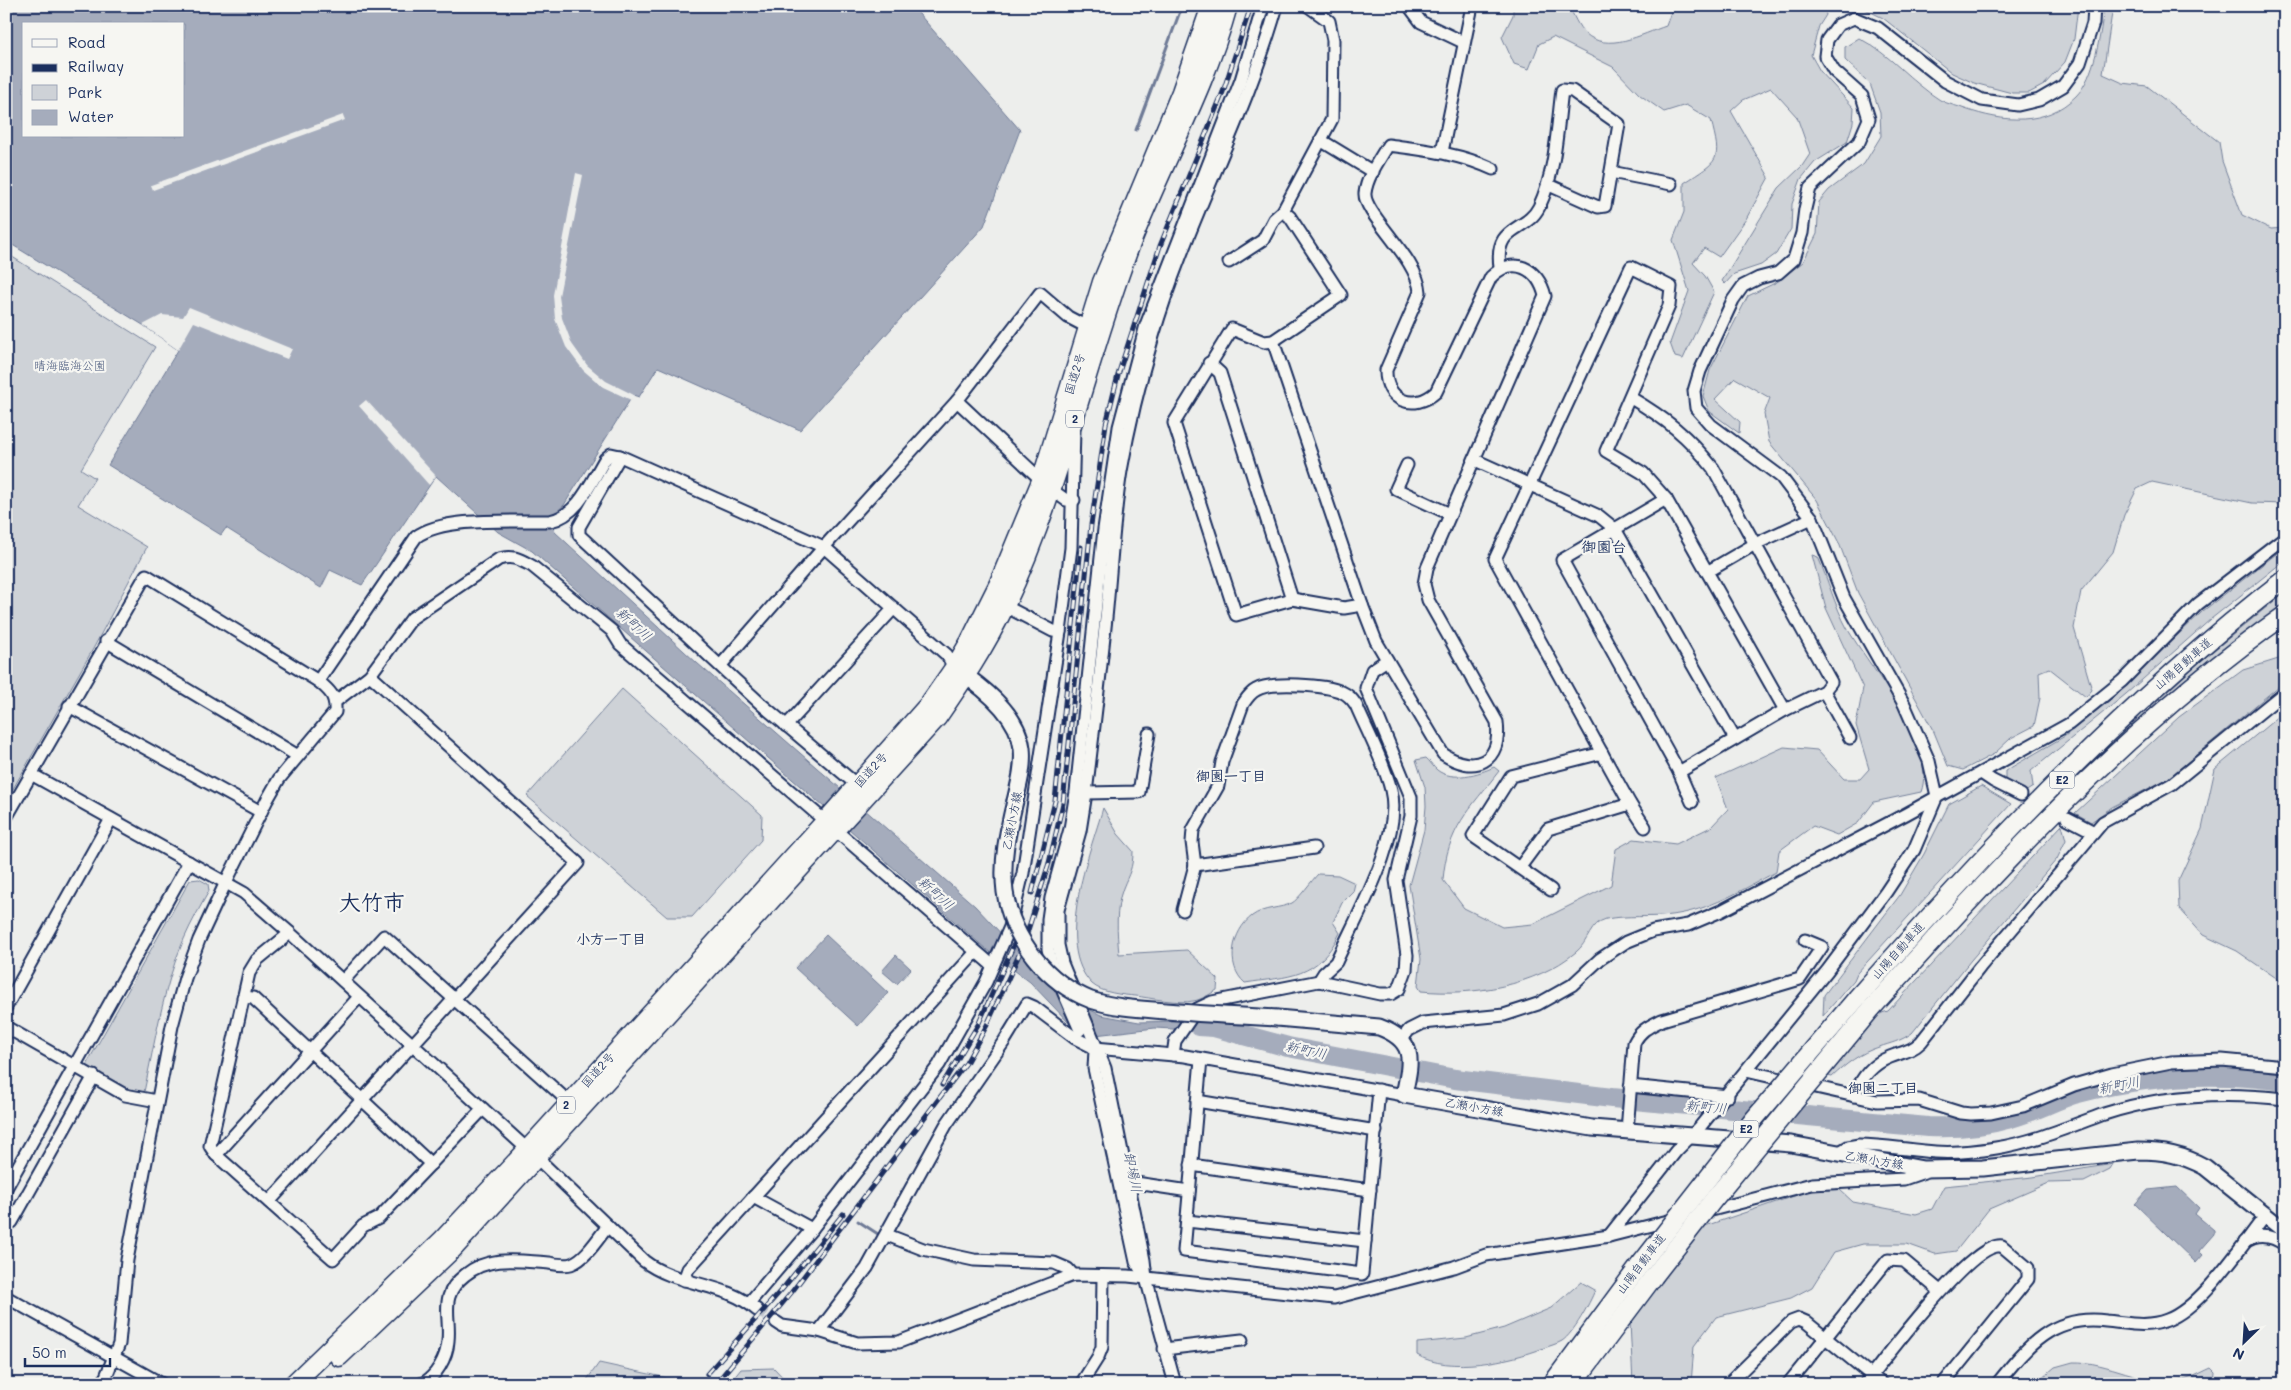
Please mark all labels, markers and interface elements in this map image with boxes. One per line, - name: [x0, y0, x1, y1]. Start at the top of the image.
- legend: [22, 22, 185, 138]
- text: Road: [68, 32, 105, 52]
- text: Railway: [68, 56, 124, 76]
- text: Park: [68, 82, 102, 102]
- text: Water: [68, 106, 114, 126]
- street label: 国道2号: [1060, 351, 1088, 396]
- park label: 晴海臨海公園: [34, 357, 106, 373]
- road number: 2: [1066, 410, 1084, 428]
- district label: 御園台: [1581, 536, 1627, 556]
- water label: 新町川: [612, 603, 656, 645]
- street label: 山陽自動車道: [2150, 634, 2215, 693]
- street label: 国道2号: [850, 748, 890, 791]
- district label: 御園一丁目: [1196, 766, 1266, 785]
- road number: E2: [2050, 772, 2074, 788]
- street label: 乙瀬小方線: [997, 790, 1025, 852]
- water label: 新町川: [914, 872, 958, 914]
- district label: 大竹市: [339, 887, 405, 916]
- street label: 山陽自動車道: [1867, 918, 1927, 982]
- district label: 小方一丁目: [576, 929, 646, 948]
- water label: 新町川: [1284, 1036, 1329, 1063]
- street label: 国道2号: [577, 1048, 617, 1091]
- water label: 新町川: [2096, 1071, 2141, 1098]
- district label: 御園二丁目: [1848, 1078, 1918, 1097]
- street label: 乙瀬小方線: [1443, 1093, 1505, 1119]
- water label: 新町川: [1684, 1095, 1728, 1118]
- road number: 2: [557, 1096, 575, 1114]
- road number: E2: [1734, 1120, 1758, 1138]
- street label: 乙瀬小方線: [1843, 1146, 1905, 1172]
- water label: 卸場川: [1120, 1149, 1147, 1194]
- street label: 山陽自動車道: [1612, 1230, 1668, 1297]
- north arrow: [2218, 1318, 2268, 1368]
- scale bar: [25, 1335, 110, 1367]
- text: 50 m: [32, 1342, 67, 1362]
- text: N: [2229, 1343, 2247, 1365]

